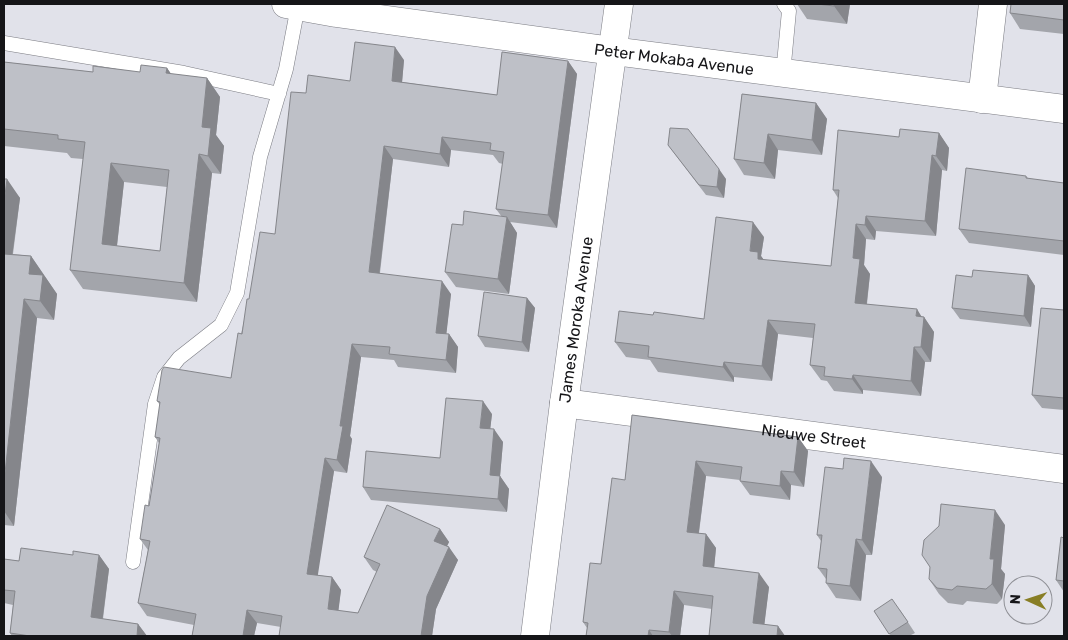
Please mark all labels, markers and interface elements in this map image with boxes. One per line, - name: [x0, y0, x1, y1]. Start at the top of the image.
- street label: Peter Mokaba Avenue: [593, 40, 755, 79]
- street label: James Moroka Avenue: [555, 235, 597, 404]
- street label: Nieuwe Street: [760, 420, 867, 453]
- north arrow: [1003, 575, 1053, 625]
- text: N: [1007, 594, 1024, 605]

